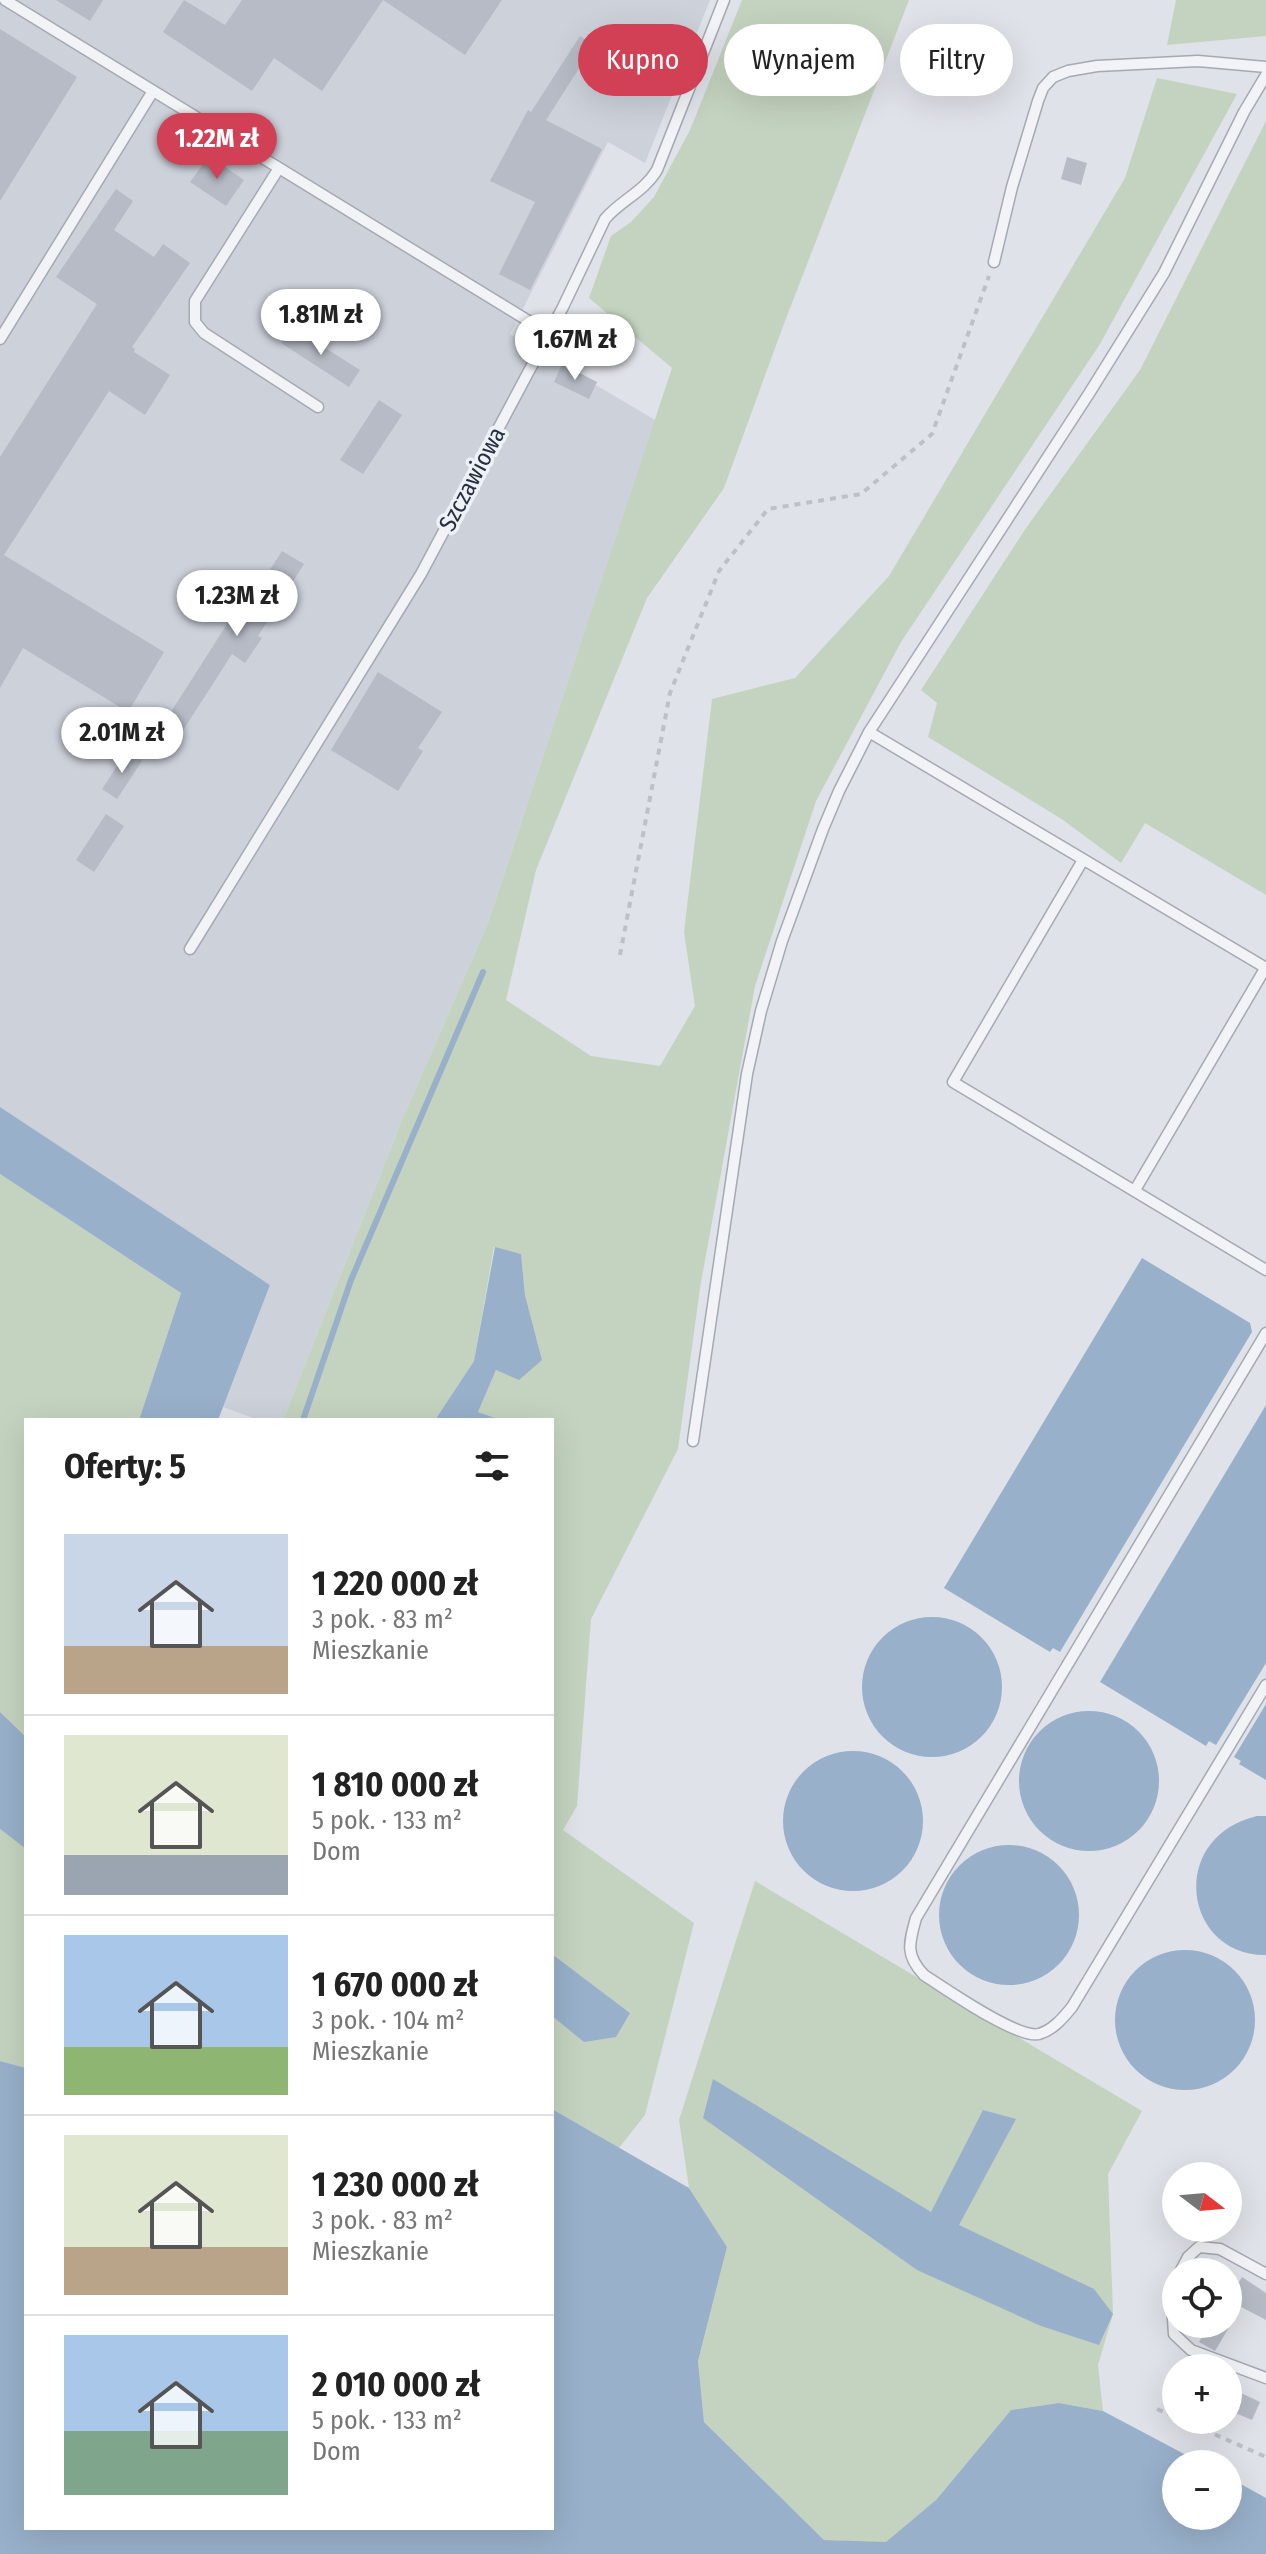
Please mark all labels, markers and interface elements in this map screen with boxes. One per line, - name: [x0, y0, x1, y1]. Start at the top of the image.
- chip: Kupno: [578, 24, 708, 96]
- chip: Wynajem: [724, 24, 884, 96]
- chip: Filtry: [900, 24, 1013, 96]
- pin: 1.22M zł: [134, 113, 300, 181]
- text: 1.22M zł: [175, 123, 259, 154]
- pin: 1.81M zł: [238, 289, 404, 357]
- text: 1.81M zł: [279, 299, 363, 330]
- pin: 1.67M zł: [492, 314, 658, 382]
- text: 1.67M zł: [533, 324, 617, 355]
- street label: Szczawiowa: [433, 422, 511, 536]
- pin: 1.23M zł: [154, 570, 320, 638]
- text: 1.23M zł: [195, 580, 279, 611]
- pin: 2.01M zł: [39, 707, 205, 775]
- text: 2.01M zł: [79, 717, 165, 748]
- icon: filters: [470, 1444, 514, 1488]
- text: Oferty: 5: [64, 1446, 186, 1487]
- text: 1 220 000 zł: [312, 1563, 478, 1604]
- icon: home: [128, 1566, 224, 1662]
- text: 3 pok. · 83 m²: [312, 1604, 453, 1635]
- text: Mieszkanie: [312, 1635, 429, 1666]
- text: 1 810 000 zł: [312, 1764, 478, 1805]
- icon: home: [128, 1767, 224, 1863]
- text: 5 pok. · 133 m²: [312, 1805, 462, 1836]
- text: Dom: [312, 1836, 361, 1867]
- text: 1 670 000 zł: [312, 1964, 478, 2005]
- icon: home: [128, 1967, 224, 2063]
- text: 3 pok. · 104 m²: [312, 2005, 464, 2036]
- text: Mieszkanie: [312, 2036, 429, 2067]
- north arrow: [1162, 2162, 1242, 2242]
- map controls: [1162, 2162, 1242, 2530]
- text: 1 230 000 zł: [312, 2164, 479, 2205]
- icon: home: [128, 2167, 224, 2263]
- text: 3 pok. · 83 m²: [312, 2205, 453, 2236]
- text: Mieszkanie: [312, 2236, 429, 2267]
- button: locate: [1162, 2258, 1242, 2338]
- button: +: [1162, 2354, 1242, 2434]
- text: 2 010 000 zł: [312, 2364, 480, 2405]
- icon: home: [128, 2367, 224, 2463]
- text: 5 pok. · 133 m²: [312, 2405, 462, 2436]
- text: Dom: [312, 2436, 361, 2467]
- button: −: [1162, 2450, 1242, 2530]

